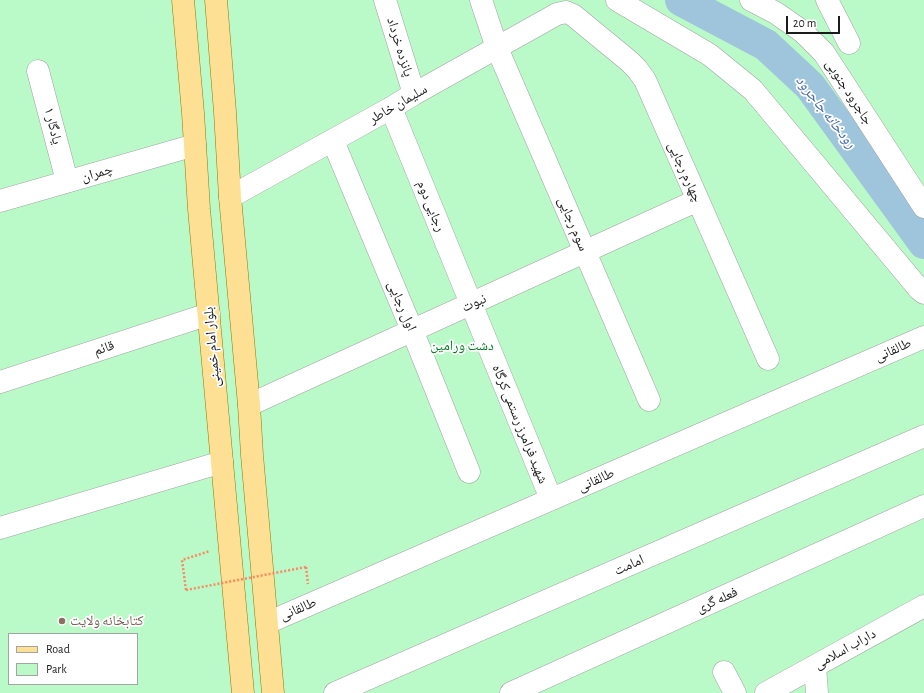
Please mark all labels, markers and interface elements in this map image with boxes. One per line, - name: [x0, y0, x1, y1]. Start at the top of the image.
- scale bar: [788, 8, 842, 34]
- street label: پانزده خرداد: [383, 15, 417, 79]
- text: 20 m: [793, 17, 816, 29]
- street label: جاجرود جنوبی: [822, 56, 876, 128]
- water label: رودخانه جاجرود: [792, 72, 860, 152]
- street label: سلیمان خاطر: [366, 81, 430, 127]
- street label: یادگار ۱: [40, 106, 66, 146]
- street label: چهارم رجایی: [664, 139, 706, 205]
- street label: چمران: [79, 161, 115, 185]
- street label: رجایی دوم: [413, 178, 449, 234]
- street label: سوم رجایی: [554, 194, 592, 254]
- street label: اول رجایی: [384, 278, 420, 334]
- street label: نبوت: [459, 290, 489, 316]
- street label: بلوار امام خمینی: [200, 306, 224, 388]
- street label: طالقانی: [872, 335, 914, 365]
- street label: قائم: [92, 337, 116, 359]
- park label: دشت ورامین: [430, 338, 494, 354]
- street label: شهید فرامرز رستمی کرگاه: [488, 362, 552, 486]
- street label: طالقانی: [575, 465, 617, 495]
- street label: امامت: [611, 551, 647, 579]
- street label: فعله گری: [694, 583, 740, 617]
- street label: طالقانی: [277, 594, 319, 624]
- place label: کتابخانه ولایت: [70, 613, 144, 629]
- marker: کتابخانه ولایت: [57, 616, 67, 626]
- street label: داراب اسلامی: [811, 625, 879, 673]
- legend: [8, 633, 138, 685]
- text: Road: [46, 643, 70, 655]
- text: Park: [46, 663, 67, 675]

